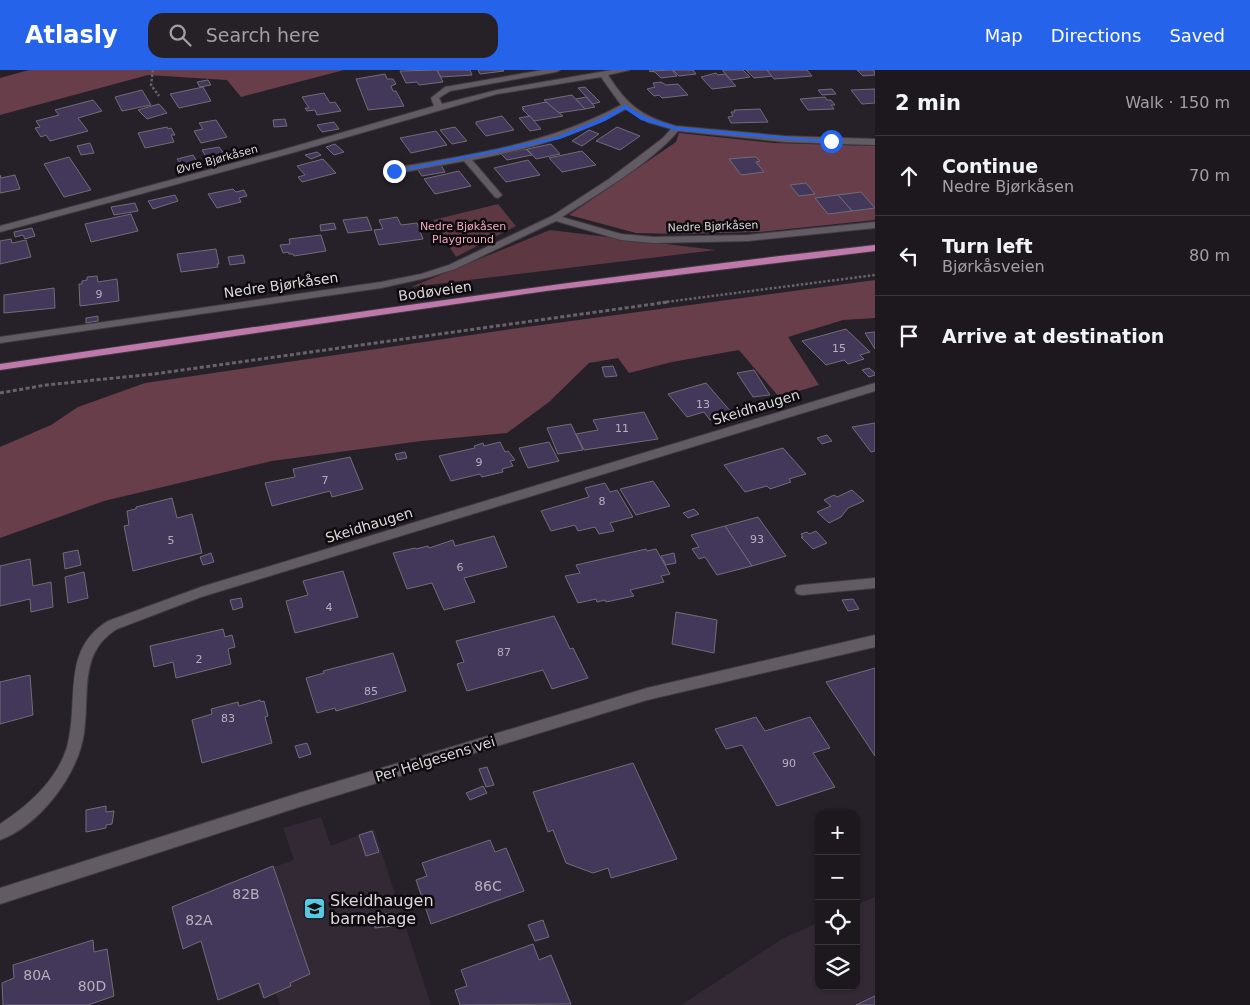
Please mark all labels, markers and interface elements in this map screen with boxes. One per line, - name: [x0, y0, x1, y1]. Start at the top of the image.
- search box: [148, 13, 498, 58]
- text: Atlasly: [25, 21, 118, 49]
- icon: search: [166, 21, 194, 49]
- text: Search here: [206, 24, 320, 46]
- text: Map: [985, 25, 1023, 46]
- text: Directions: [1051, 25, 1141, 46]
- text: Saved: [1169, 25, 1225, 46]
- text: 2 min: [895, 91, 961, 115]
- text: Walk · 150 m: [1125, 93, 1230, 112]
- route start: [820, 130, 843, 153]
- street label: Øvre Bjørkåsen: [175, 142, 259, 177]
- text: Continue: [942, 155, 1038, 177]
- route end: [383, 160, 406, 183]
- icon: ahead: [895, 162, 923, 190]
- text: 70 m: [1189, 166, 1230, 185]
- text: Nedre Bjørkåsen: [942, 177, 1074, 196]
- street label: Nedre Bjørkåsen: [667, 218, 759, 235]
- park label: Nedre Bjøkåsen Playground: [420, 220, 506, 246]
- text: Turn left: [942, 235, 1033, 257]
- icon: left: [895, 242, 923, 270]
- text: 80 m: [1189, 246, 1230, 265]
- text: Bjørkåsveien: [942, 257, 1045, 276]
- street label: Nedre Bjørkåsen: [223, 269, 339, 301]
- street label: Bodøveien: [397, 278, 473, 304]
- house number: 9: [96, 288, 103, 301]
- icon: arrive: [895, 322, 923, 350]
- text: Arrive at destination: [942, 325, 1164, 347]
- house number: 15: [832, 342, 846, 355]
- street label: Skeidhaugen: [710, 386, 802, 428]
- house number: 13: [696, 398, 710, 411]
- house number: 11: [615, 422, 629, 435]
- house number: 9: [476, 456, 483, 469]
- house number: 7: [322, 474, 329, 487]
- house number: 8: [599, 495, 606, 508]
- street label: Skeidhaugen: [323, 504, 415, 546]
- house number: 93: [750, 533, 764, 546]
- house number: 5: [168, 534, 175, 547]
- house number: 6: [457, 561, 464, 574]
- house number: 4: [326, 601, 333, 614]
- house number: 87: [497, 646, 511, 659]
- house number: 2: [196, 653, 203, 666]
- house number: 85: [364, 685, 378, 698]
- house number: 83: [221, 712, 235, 725]
- street label: Per Helgesens vei: [373, 733, 497, 785]
- house number: 90: [782, 757, 796, 770]
- map controls: [815, 810, 860, 990]
- button: +: [815, 810, 860, 855]
- button: −: [815, 855, 860, 900]
- house number: 86C: [474, 878, 502, 894]
- house number: 82B: [232, 886, 260, 902]
- place label: Skeidhaugen barnehage: [330, 891, 434, 928]
- school or university icon: Skeidhaugen barnehage: [302, 897, 326, 921]
- button: locate: [815, 900, 860, 945]
- house number: 82A: [185, 912, 213, 928]
- button: layers: [815, 945, 860, 990]
- house number: 80A: [23, 967, 51, 983]
- house number: 80D: [78, 978, 106, 994]

